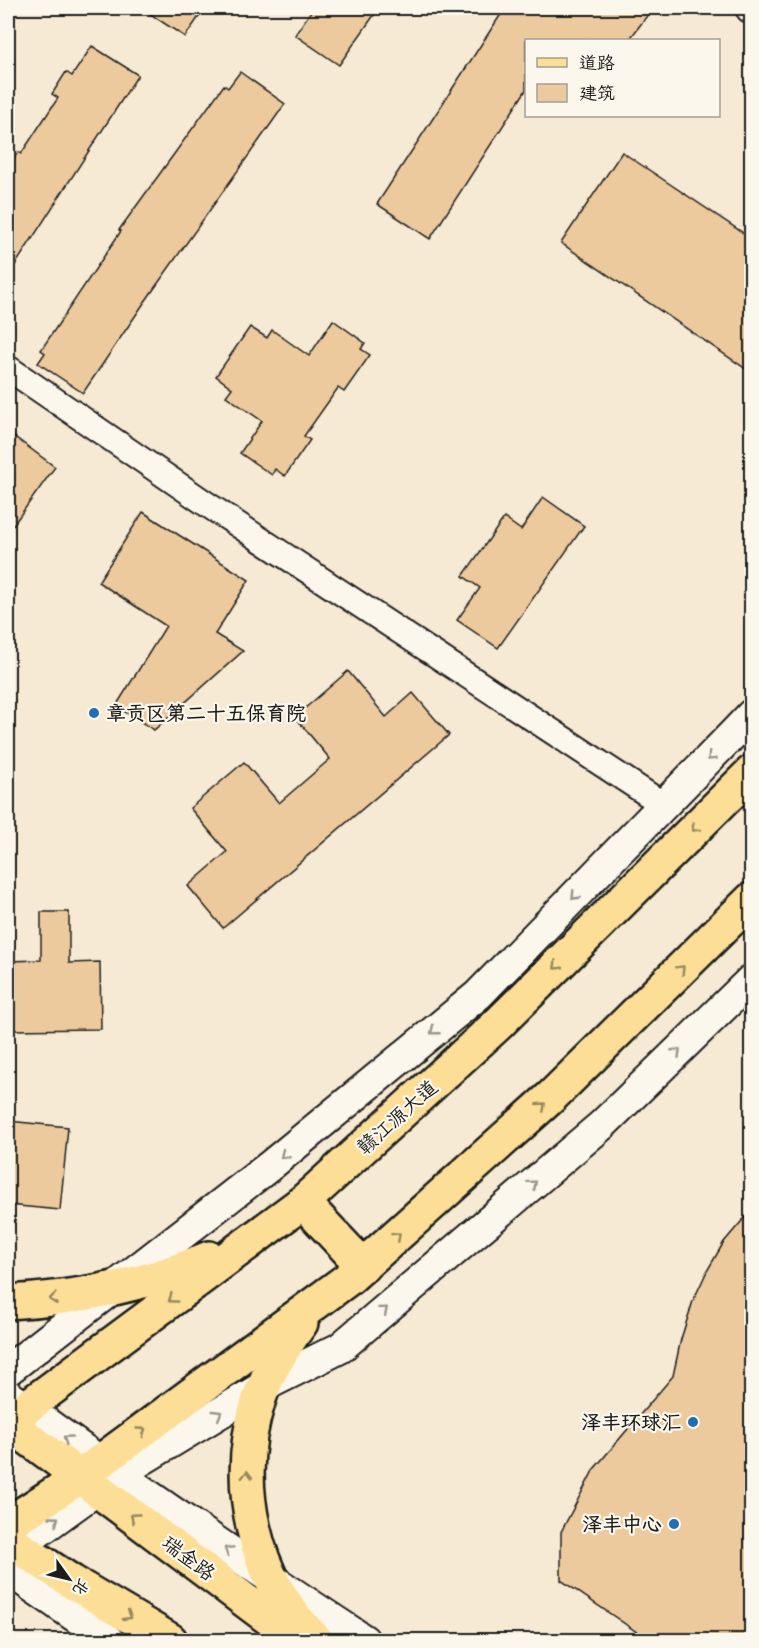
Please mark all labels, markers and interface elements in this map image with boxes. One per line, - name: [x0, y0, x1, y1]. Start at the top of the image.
- legend: [525, 39, 720, 117]
- text: 道路: [579, 51, 615, 76]
- text: 建筑: [579, 81, 615, 106]
- place label: 章贡区第二十五保育院: [106, 700, 306, 728]
- marker: 章贡区第二十五保育院: [87, 706, 101, 720]
- one-way arrow: [708, 749, 719, 760]
- one-way arrow: [692, 821, 703, 832]
- one-way arrow: [571, 889, 582, 899]
- one-way arrow: [553, 959, 564, 970]
- one-way arrow: [673, 965, 684, 976]
- one-way arrow: [430, 1023, 441, 1034]
- one-way arrow: [669, 1049, 680, 1060]
- street label: 赣江源大道: [351, 1074, 444, 1162]
- one-way arrow: [535, 1102, 546, 1113]
- one-way arrow: [280, 1147, 291, 1158]
- one-way arrow: [526, 1180, 537, 1191]
- one-way arrow: [390, 1232, 400, 1243]
- one-way arrow: [48, 1292, 58, 1304]
- one-way arrow: [167, 1292, 178, 1303]
- one-way arrow: [377, 1306, 388, 1317]
- one-way arrow: [212, 1409, 222, 1421]
- place label: 泽丰环球汇: [581, 1409, 681, 1437]
- marker: 泽丰环球汇: [686, 1415, 700, 1429]
- one-way arrow: [135, 1427, 146, 1438]
- one-way arrow: [63, 1435, 74, 1446]
- one-way arrow: [241, 1470, 253, 1479]
- place label: 泽丰中心: [582, 1511, 662, 1539]
- one-way arrow: [129, 1513, 140, 1524]
- one-way arrow: [48, 1516, 59, 1527]
- marker: 泽丰中心: [667, 1517, 681, 1531]
- street label: 瑞金路: [156, 1530, 222, 1589]
- one-way arrow: [223, 1546, 234, 1557]
- north arrow: [39, 1549, 99, 1609]
- text: 北: [67, 1574, 94, 1600]
- one-way arrow: [122, 1608, 132, 1620]

